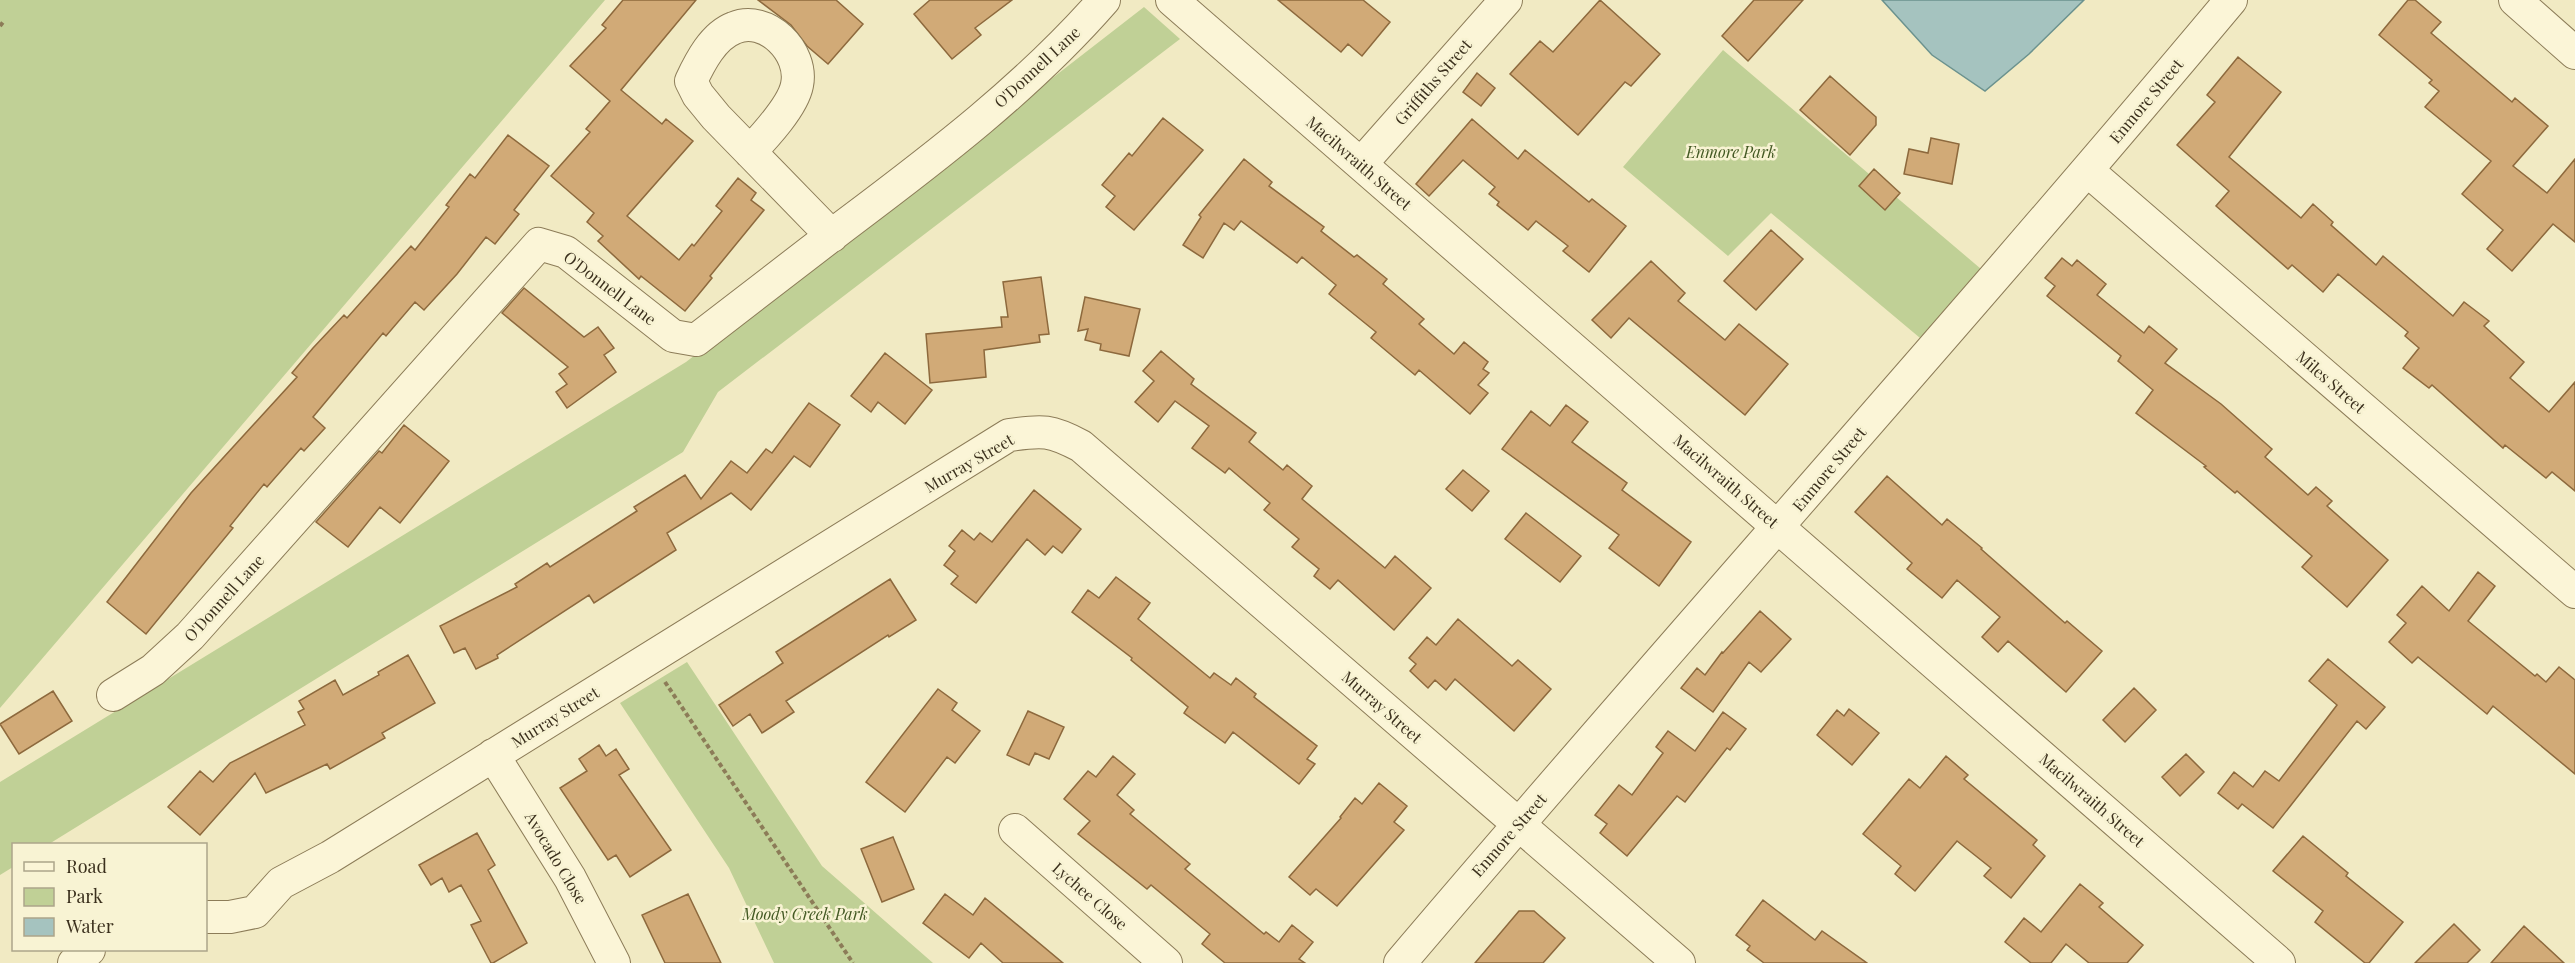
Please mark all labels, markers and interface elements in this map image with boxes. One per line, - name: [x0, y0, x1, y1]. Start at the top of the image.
- street label: O'Donnell Lane: [989, 21, 1084, 112]
- street label: Griffiths Street: [1390, 34, 1476, 129]
- street label: Enmore Street: [2104, 54, 2187, 147]
- street label: Macilwraith Street: [1302, 111, 1417, 214]
- park label: Enmore Park: [1685, 141, 1776, 162]
- street label: O'Donnell Lane: [560, 246, 661, 329]
- street label: Miles Street: [2292, 346, 2371, 418]
- street label: Enmore Street: [1787, 422, 1870, 515]
- street label: Murray Street: [920, 428, 1017, 497]
- street label: Macilwraith Street: [1669, 429, 1784, 532]
- street label: O'Donnell Lane: [179, 550, 268, 646]
- street label: Murray Street: [1338, 666, 1427, 747]
- street label: Murray Street: [507, 681, 603, 752]
- street label: Macilwraith Street: [2035, 748, 2150, 851]
- street label: Enmore Street: [1467, 788, 1551, 881]
- street label: Avocado Close: [520, 807, 592, 908]
- legend: [12, 843, 207, 951]
- text: Road: [66, 854, 107, 878]
- street label: Lychee Close: [1048, 857, 1132, 934]
- text: Park: [66, 884, 103, 908]
- park label: Moody Creek Park: [741, 903, 868, 924]
- text: Water: [65, 914, 114, 938]

